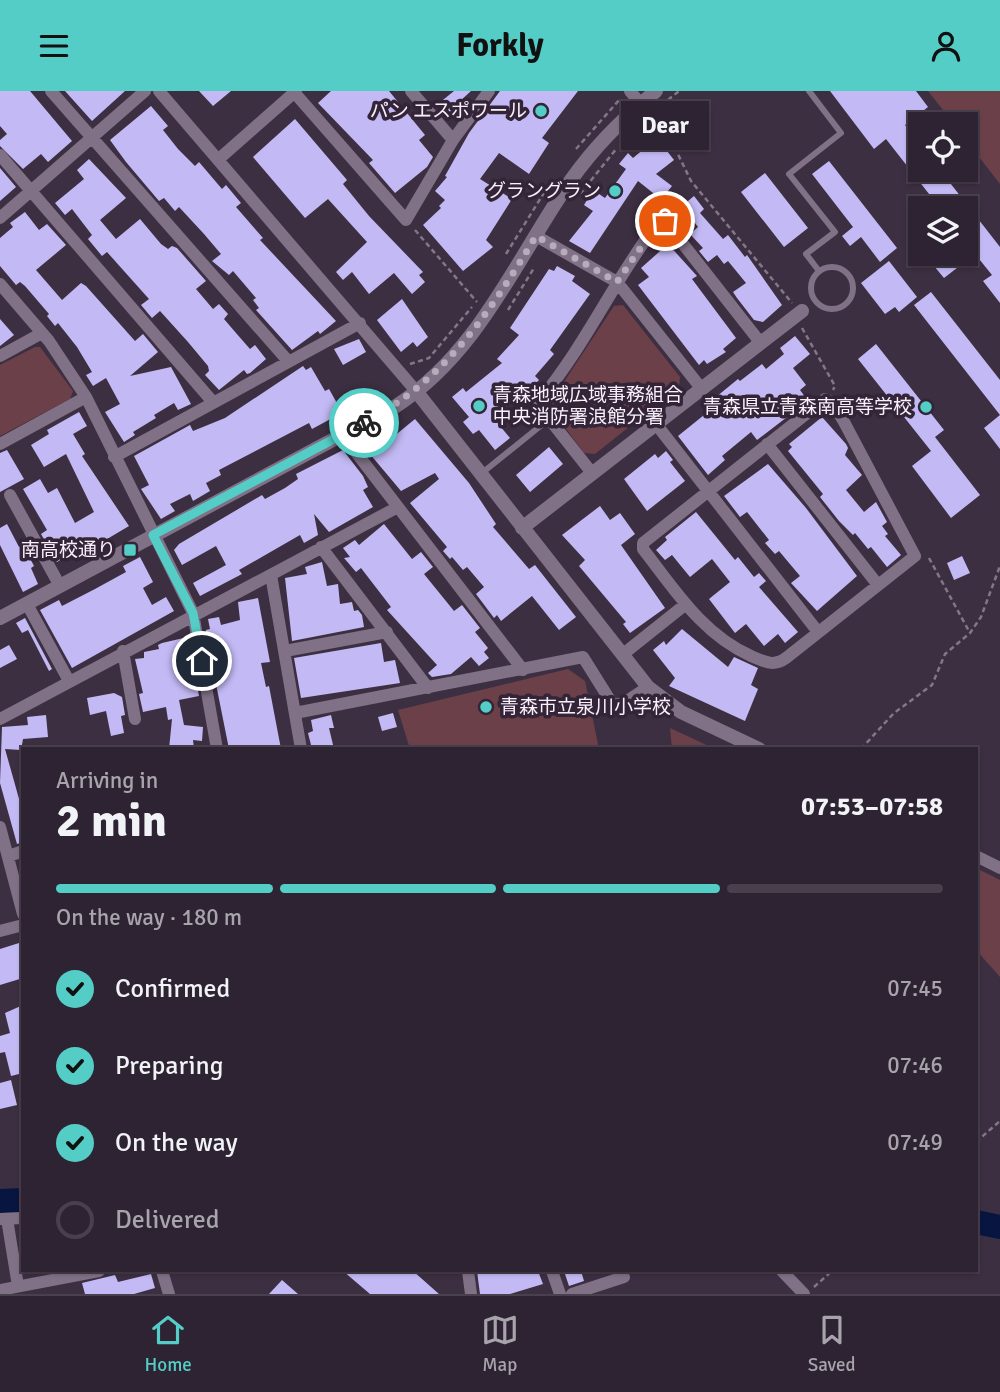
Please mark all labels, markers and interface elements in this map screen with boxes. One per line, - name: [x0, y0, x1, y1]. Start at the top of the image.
- text: Forkly: [456, 26, 544, 65]
- icon: menu: [35, 27, 73, 65]
- icon: person: [927, 27, 965, 65]
- place label: パン エスポワール: [370, 99, 527, 123]
- callout: Dear: [621, 102, 709, 151]
- marker: パン エスポワール: [533, 103, 549, 119]
- text: Dear: [641, 111, 689, 140]
- map controls: [908, 112, 978, 266]
- button: locate: [908, 112, 978, 182]
- place label: グラングラン: [487, 179, 601, 203]
- marker: グラングラン: [607, 183, 623, 199]
- pin: [635, 191, 695, 251]
- button: layers: [908, 196, 978, 266]
- icon: bag: [646, 202, 684, 240]
- place label: 青森地域広域事務組合 中央消防署浪館分署: [493, 383, 683, 429]
- courier: [329, 388, 399, 458]
- place label: 青森県立青森南高等学校: [703, 395, 912, 419]
- marker: 青森地域広域事務組合 中央消防署浪館分署: [471, 398, 487, 414]
- marker: 青森県立青森南高等学校: [918, 399, 934, 415]
- icon: bike: [345, 404, 383, 442]
- place label: 南高校通り: [21, 538, 116, 562]
- marker: 南高校通り: [122, 542, 138, 558]
- pin: [172, 631, 232, 691]
- icon: home: [183, 642, 221, 680]
- place label: 青森市立泉川小学校: [500, 695, 671, 719]
- marker: 青森市立泉川小学校: [478, 699, 494, 715]
- text: Arriving in: [56, 766, 158, 795]
- text: 07:53–07:58: [801, 791, 943, 823]
- text: 2 min: [56, 793, 167, 849]
- text: On the way · 180 m: [56, 903, 242, 932]
- icon: check: [56, 970, 94, 1008]
- text: Confirmed: [115, 973, 230, 1005]
- text: 07:45: [887, 974, 943, 1003]
- icon: check: [56, 1047, 94, 1085]
- text: Preparing: [115, 1050, 223, 1082]
- text: 07:46: [887, 1051, 943, 1080]
- icon: check: [56, 1124, 94, 1162]
- text: On the way: [115, 1127, 238, 1159]
- text: 07:49: [887, 1128, 943, 1157]
- text: Delivered: [115, 1204, 220, 1236]
- tab: Home: [144, 1311, 192, 1377]
- tab: Map: [481, 1311, 519, 1377]
- tab: Saved: [808, 1311, 856, 1377]

